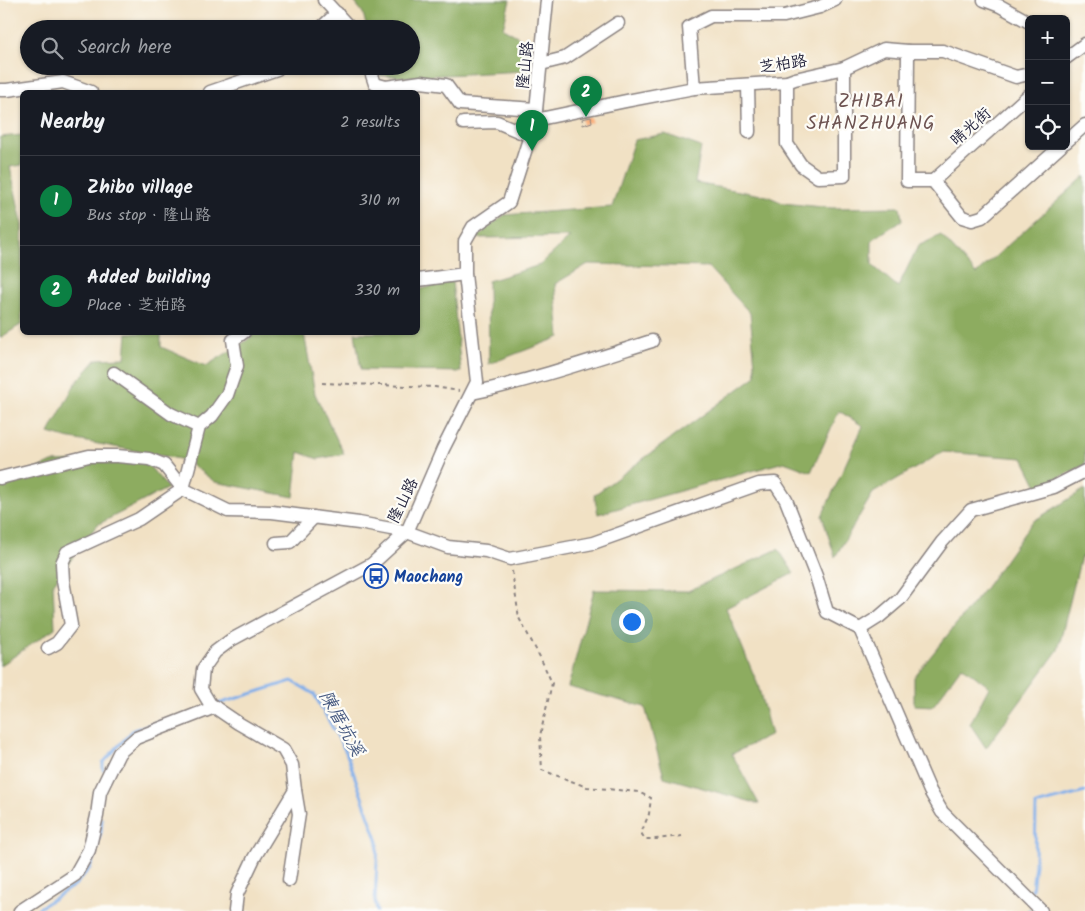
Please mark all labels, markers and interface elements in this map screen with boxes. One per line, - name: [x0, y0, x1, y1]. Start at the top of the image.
- map controls: [1025, 15, 1070, 150]
- button: +: [1025, 15, 1070, 60]
- search box: [20, 20, 420, 75]
- text: Search here: [78, 33, 172, 63]
- icon: search: [38, 34, 66, 62]
- street label: 隆山路: [511, 40, 540, 90]
- street label: 芝柏路: [758, 48, 809, 81]
- button: −: [1025, 60, 1070, 105]
- pin: 2: [570, 76, 602, 117]
- district label: ZHIBAI SHANZHUANG: [806, 87, 936, 139]
- street label: 晴光街: [945, 102, 997, 152]
- button: locate: [1025, 105, 1070, 150]
- text: Nearby: [40, 106, 105, 139]
- text: 2 results: [340, 110, 400, 135]
- pin: 1: [516, 110, 548, 151]
- text: Zhibo village: [87, 173, 193, 203]
- text: 1: [54, 188, 58, 213]
- text: 310 m: [359, 188, 400, 213]
- text: Bus stop · 隆山路: [87, 203, 211, 228]
- text: Added building: [87, 263, 211, 293]
- text: 2: [51, 278, 61, 303]
- text: 330 m: [355, 278, 400, 303]
- text: Place · 芝柏路: [87, 293, 186, 318]
- street label: 隆山路: [382, 474, 425, 528]
- bus stop icon: Maochang: [363, 563, 389, 589]
- place label: Maochang: [394, 565, 463, 590]
- your location: [619, 609, 645, 635]
- water label: 陳厝坑溪: [311, 685, 371, 763]

